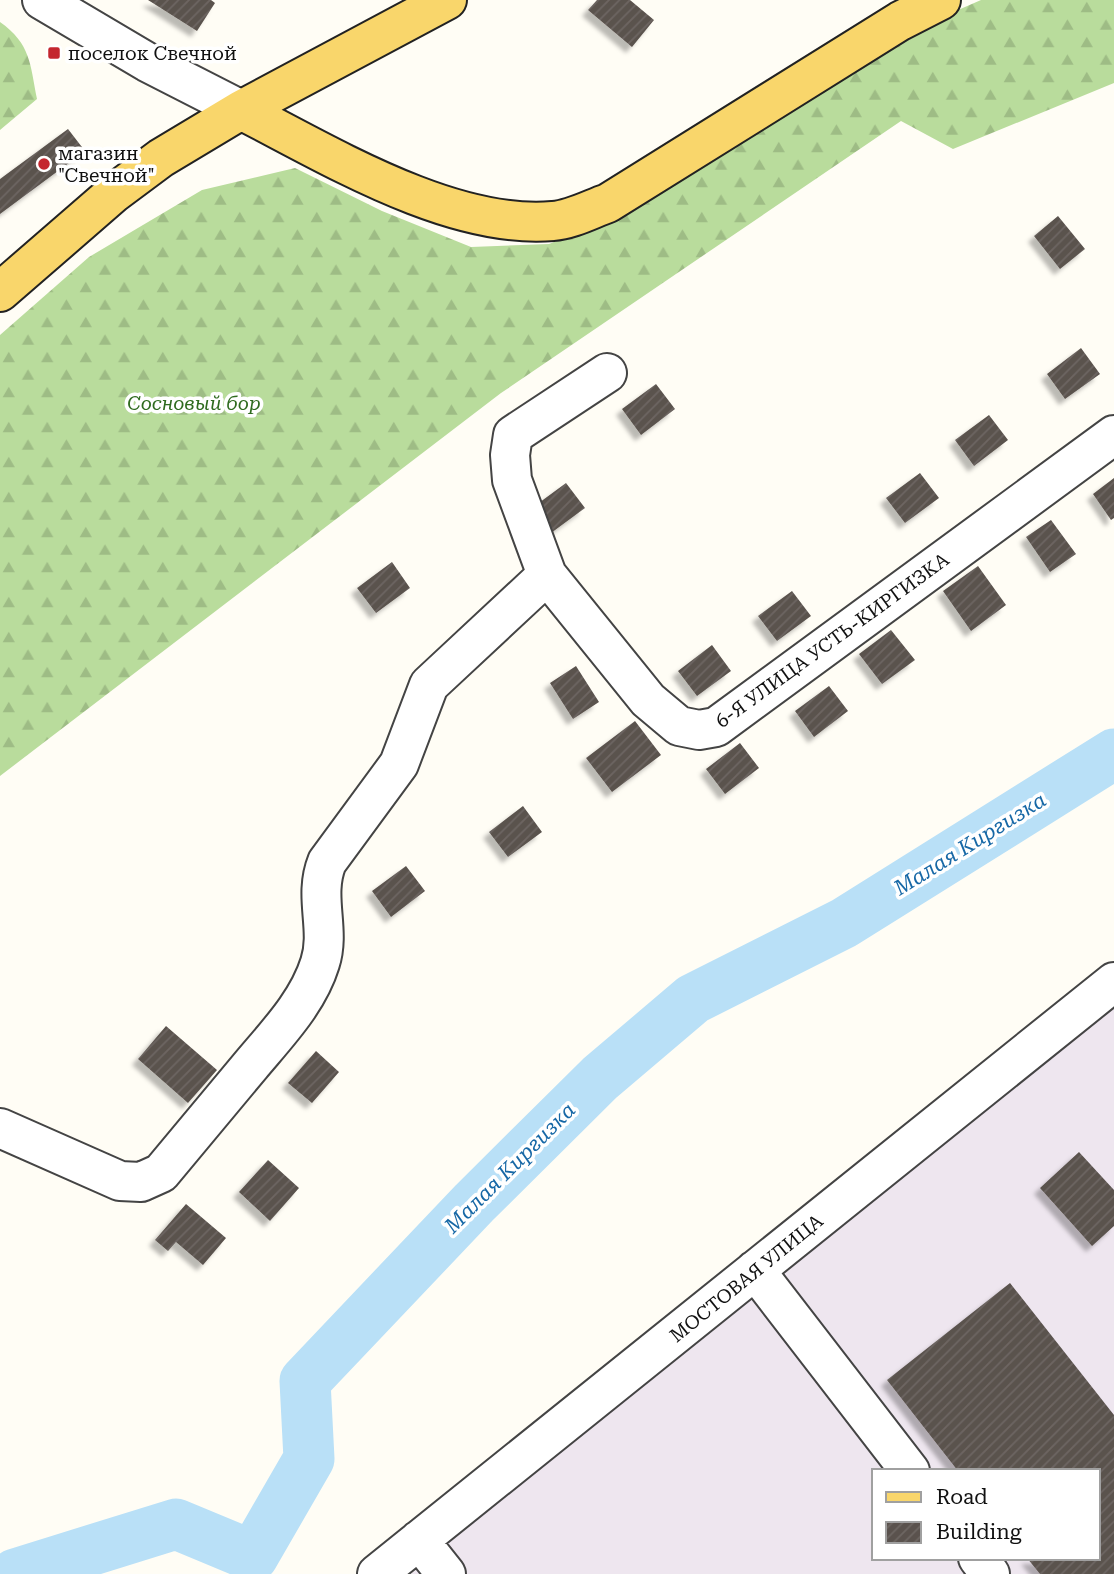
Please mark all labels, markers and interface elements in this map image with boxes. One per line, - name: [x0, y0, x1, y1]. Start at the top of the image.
- place label: поселок Свечной: [68, 42, 237, 65]
- marker: поселок Свечной: [46, 45, 62, 61]
- place label: магазин "Свечной": [58, 142, 155, 187]
- marker: магазин "Свечной": [36, 156, 52, 172]
- park label: Сосновый бор: [127, 392, 261, 415]
- street label: 6-Я УЛИЦА УСТЬ-КИРГИЗКА: [711, 548, 954, 733]
- water label: Малая Киргизка: [889, 788, 1050, 901]
- water label: Малая Киргизка: [439, 1098, 580, 1239]
- street label: МОСТОВАЯ УЛИЦА: [665, 1209, 828, 1347]
- legend: [872, 1469, 1100, 1560]
- text: Road: [936, 1485, 988, 1509]
- text: Building: [936, 1520, 1022, 1544]

